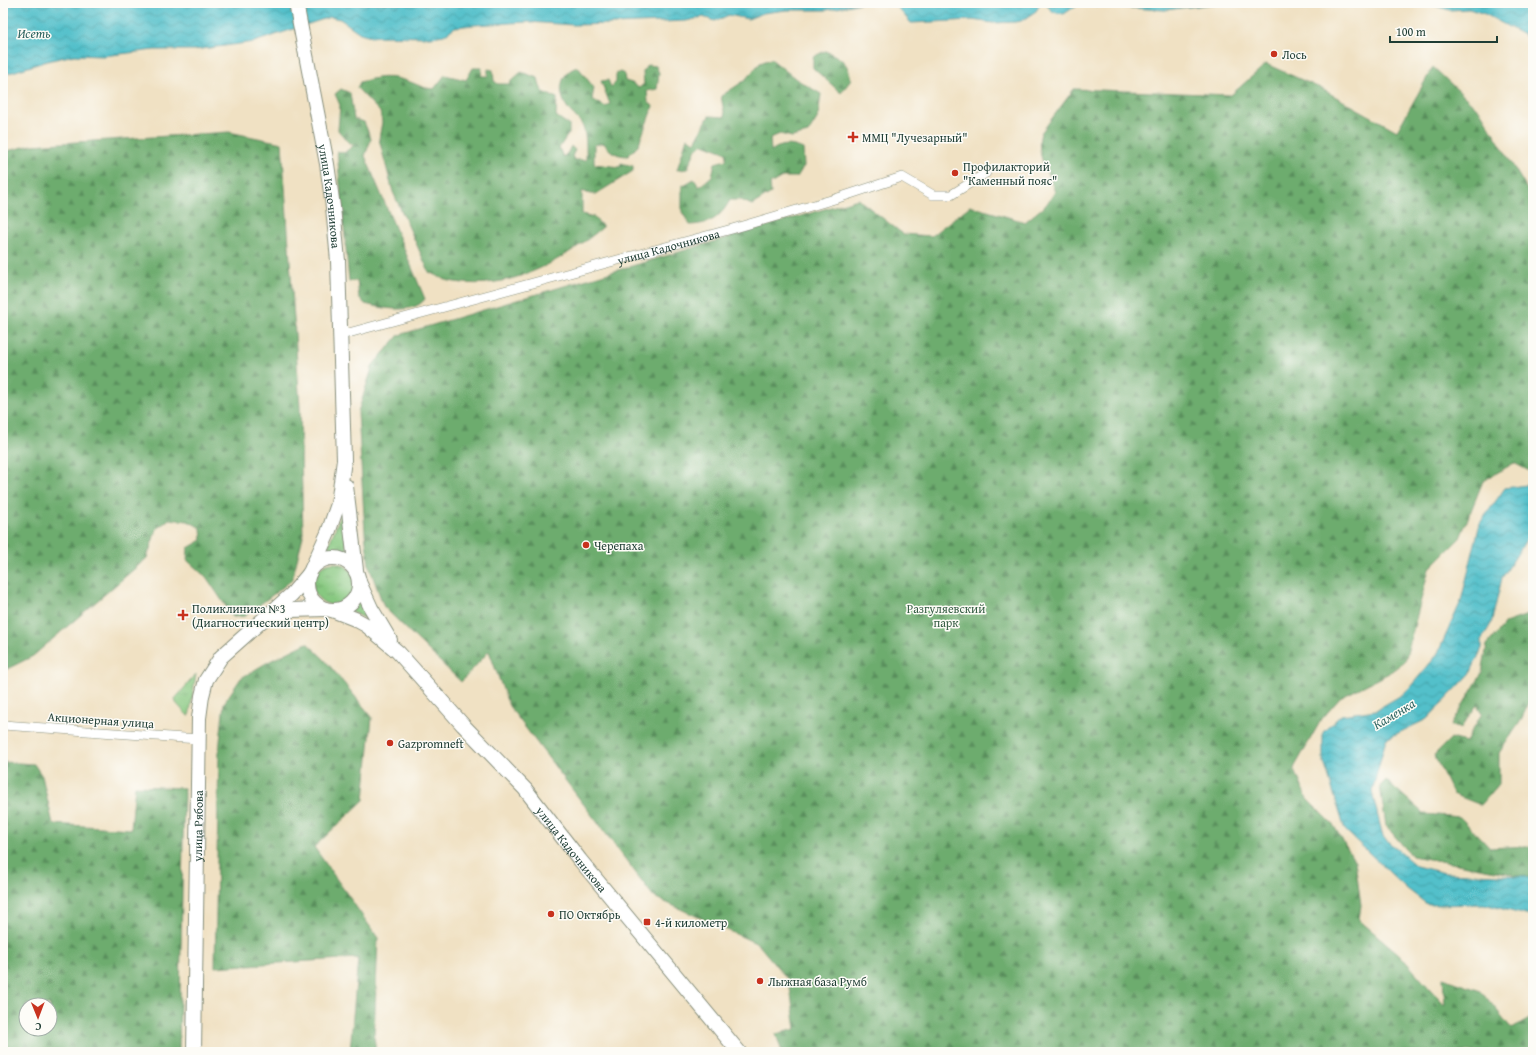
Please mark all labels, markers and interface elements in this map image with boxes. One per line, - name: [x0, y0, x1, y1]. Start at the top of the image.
- scale bar: [1390, 18, 1497, 44]
- text: 100 m: [1396, 23, 1426, 40]
- water label: Исеть: [17, 24, 51, 43]
- place label: Лось: [1282, 46, 1307, 63]
- marker: Лось: [1269, 49, 1279, 59]
- place label: ММЦ "Лучезарный": [862, 129, 967, 146]
- marker: ММЦ "Лучезарный": [847, 131, 859, 143]
- street label: улица Кадочникова: [315, 141, 345, 249]
- place label: Профилакторий "Каменный пояс": [963, 158, 1057, 189]
- marker: Профилакторий "Каменный пояс": [950, 168, 960, 178]
- street label: улица Кадочникова: [614, 224, 722, 269]
- place label: Черепаха: [594, 537, 644, 554]
- marker: Черепаха: [581, 540, 591, 550]
- place label: Поликлиника №3 (Диагностический центр): [192, 600, 329, 631]
- park label: Разгуляевский парк: [907, 600, 985, 631]
- marker: Поликлиника №3 (Диагностический центр): [177, 609, 189, 621]
- water label: Каменка: [1369, 694, 1419, 734]
- street label: Акционерная улица: [47, 708, 155, 732]
- place label: Gazpromneft: [398, 735, 464, 752]
- marker: Gazpromneft: [385, 738, 395, 748]
- street label: улица Рябова: [188, 790, 206, 863]
- street label: улица Кадочникова: [532, 801, 612, 896]
- place label: ПО Октябрь: [559, 906, 621, 923]
- marker: ПО Октябрь: [546, 909, 556, 919]
- place label: 4-й километр: [655, 914, 728, 931]
- marker: 4-й километр: [642, 917, 652, 927]
- place label: Лыжная база Румб: [768, 973, 867, 990]
- marker: Лыжная база Румб: [755, 976, 765, 986]
- north arrow: [18, 997, 58, 1037]
- text: С: [35, 1019, 41, 1035]

